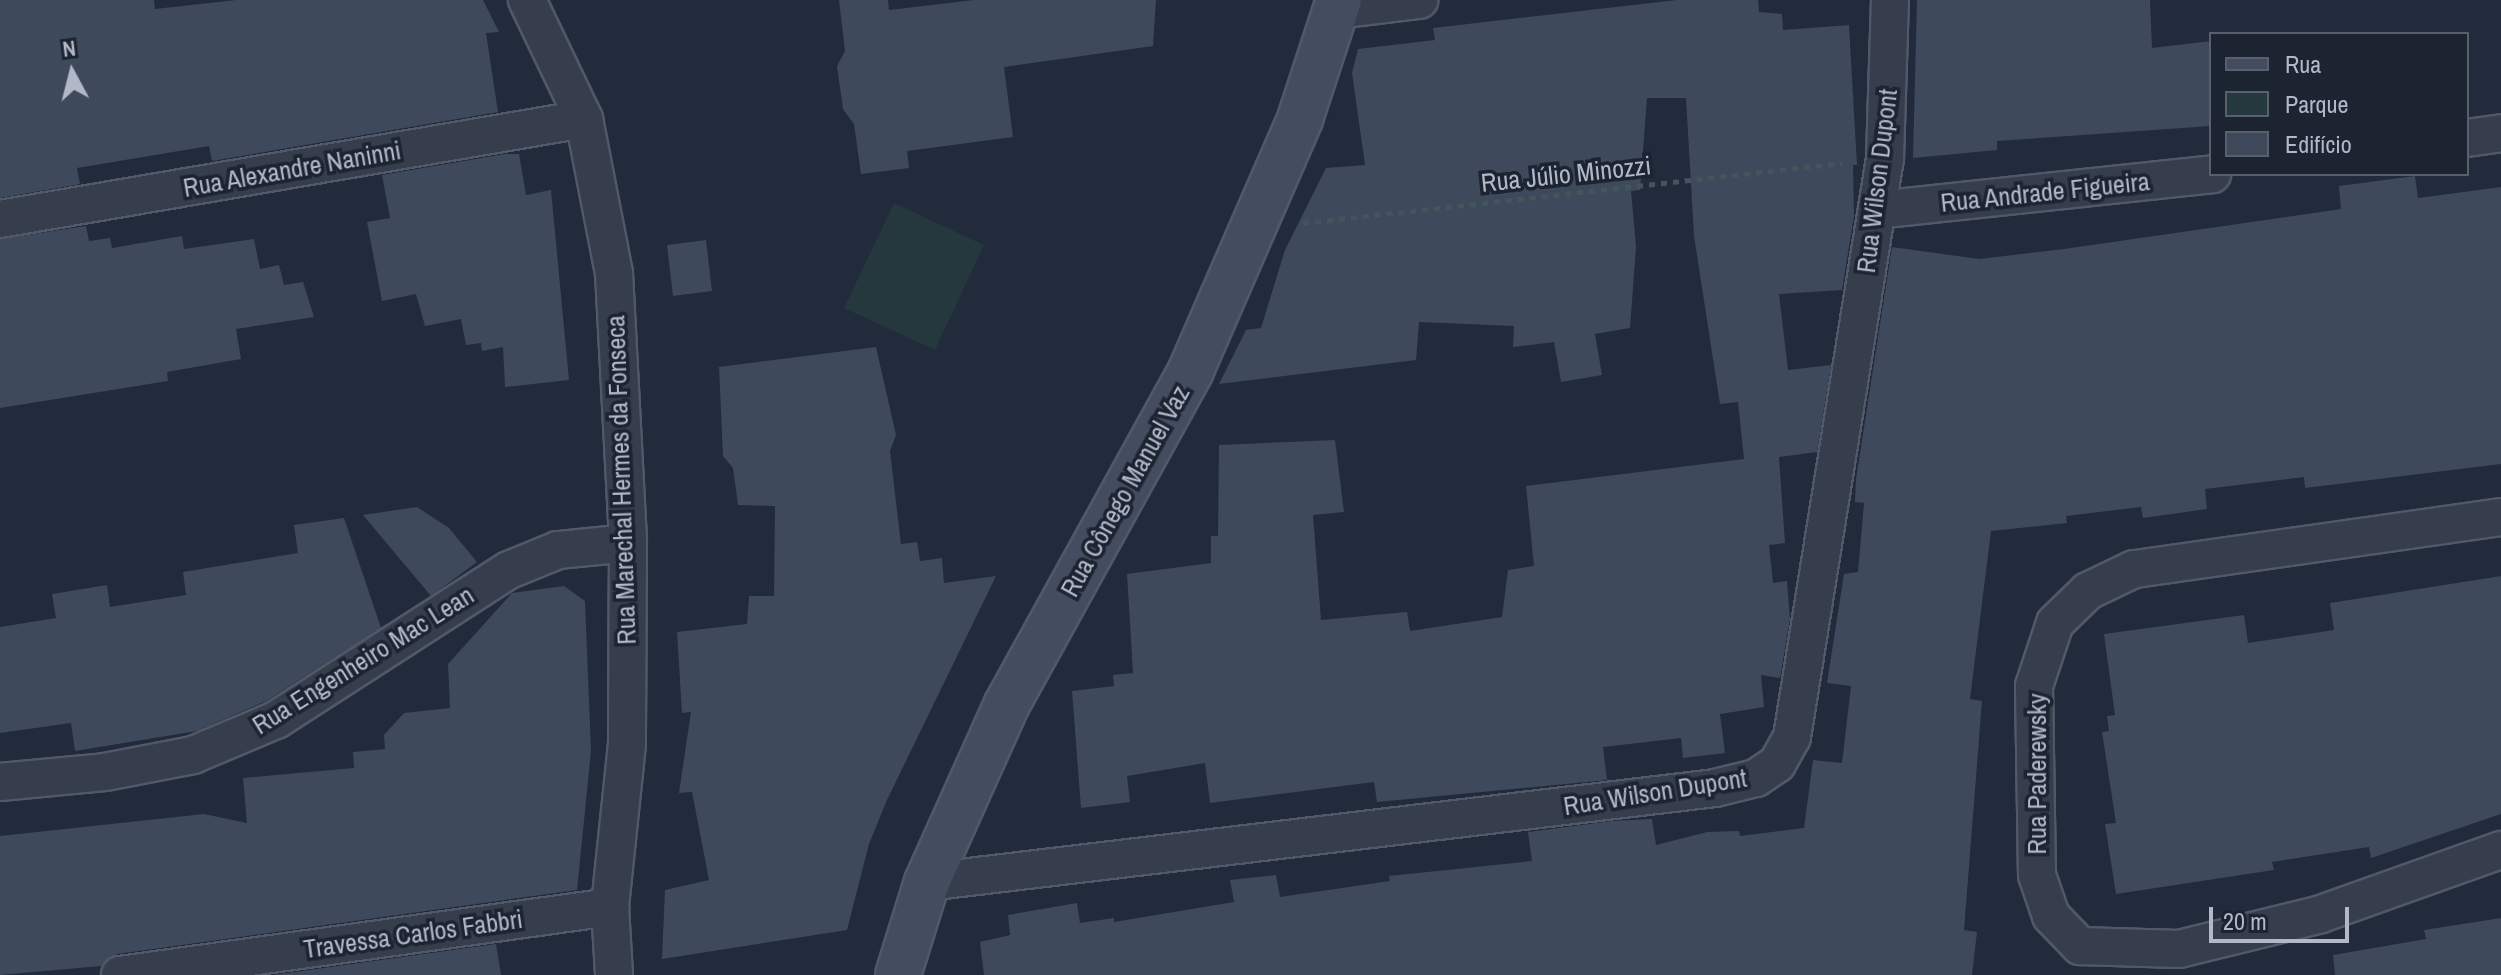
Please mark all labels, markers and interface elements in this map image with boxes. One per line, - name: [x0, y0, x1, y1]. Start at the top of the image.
- north arrow: [32, 32, 112, 112]
- text: N: [61, 32, 77, 64]
- legend: [2209, 32, 2469, 176]
- text: Rua: [2285, 48, 2321, 80]
- street label: Rua Wilson Dupont: [1850, 87, 1904, 275]
- text: Parque: [2285, 88, 2348, 120]
- text: Edifício: [2285, 128, 2352, 160]
- street label: Rua Alexandre Naninni: [180, 134, 404, 204]
- street label: Rua Júlio Minozzi: [1480, 150, 1652, 198]
- street label: Rua Andrade Figueira: [1938, 165, 2152, 219]
- street label: Rua Marechal Hermes da Fonseca: [600, 315, 642, 645]
- street label: Rua Cônego Manuel Vaz: [1054, 380, 1196, 602]
- street label: Rua Engenheiro Mac Lean: [247, 579, 479, 741]
- street label: Rua Paderewsky: [2021, 693, 2053, 855]
- street label: Rua Wilson Dupont: [1561, 762, 1749, 822]
- scale bar: [2213, 891, 2353, 941]
- street label: Travessa Carlos Fabbri: [301, 903, 525, 965]
- text: 20 m: [2223, 905, 2267, 937]

